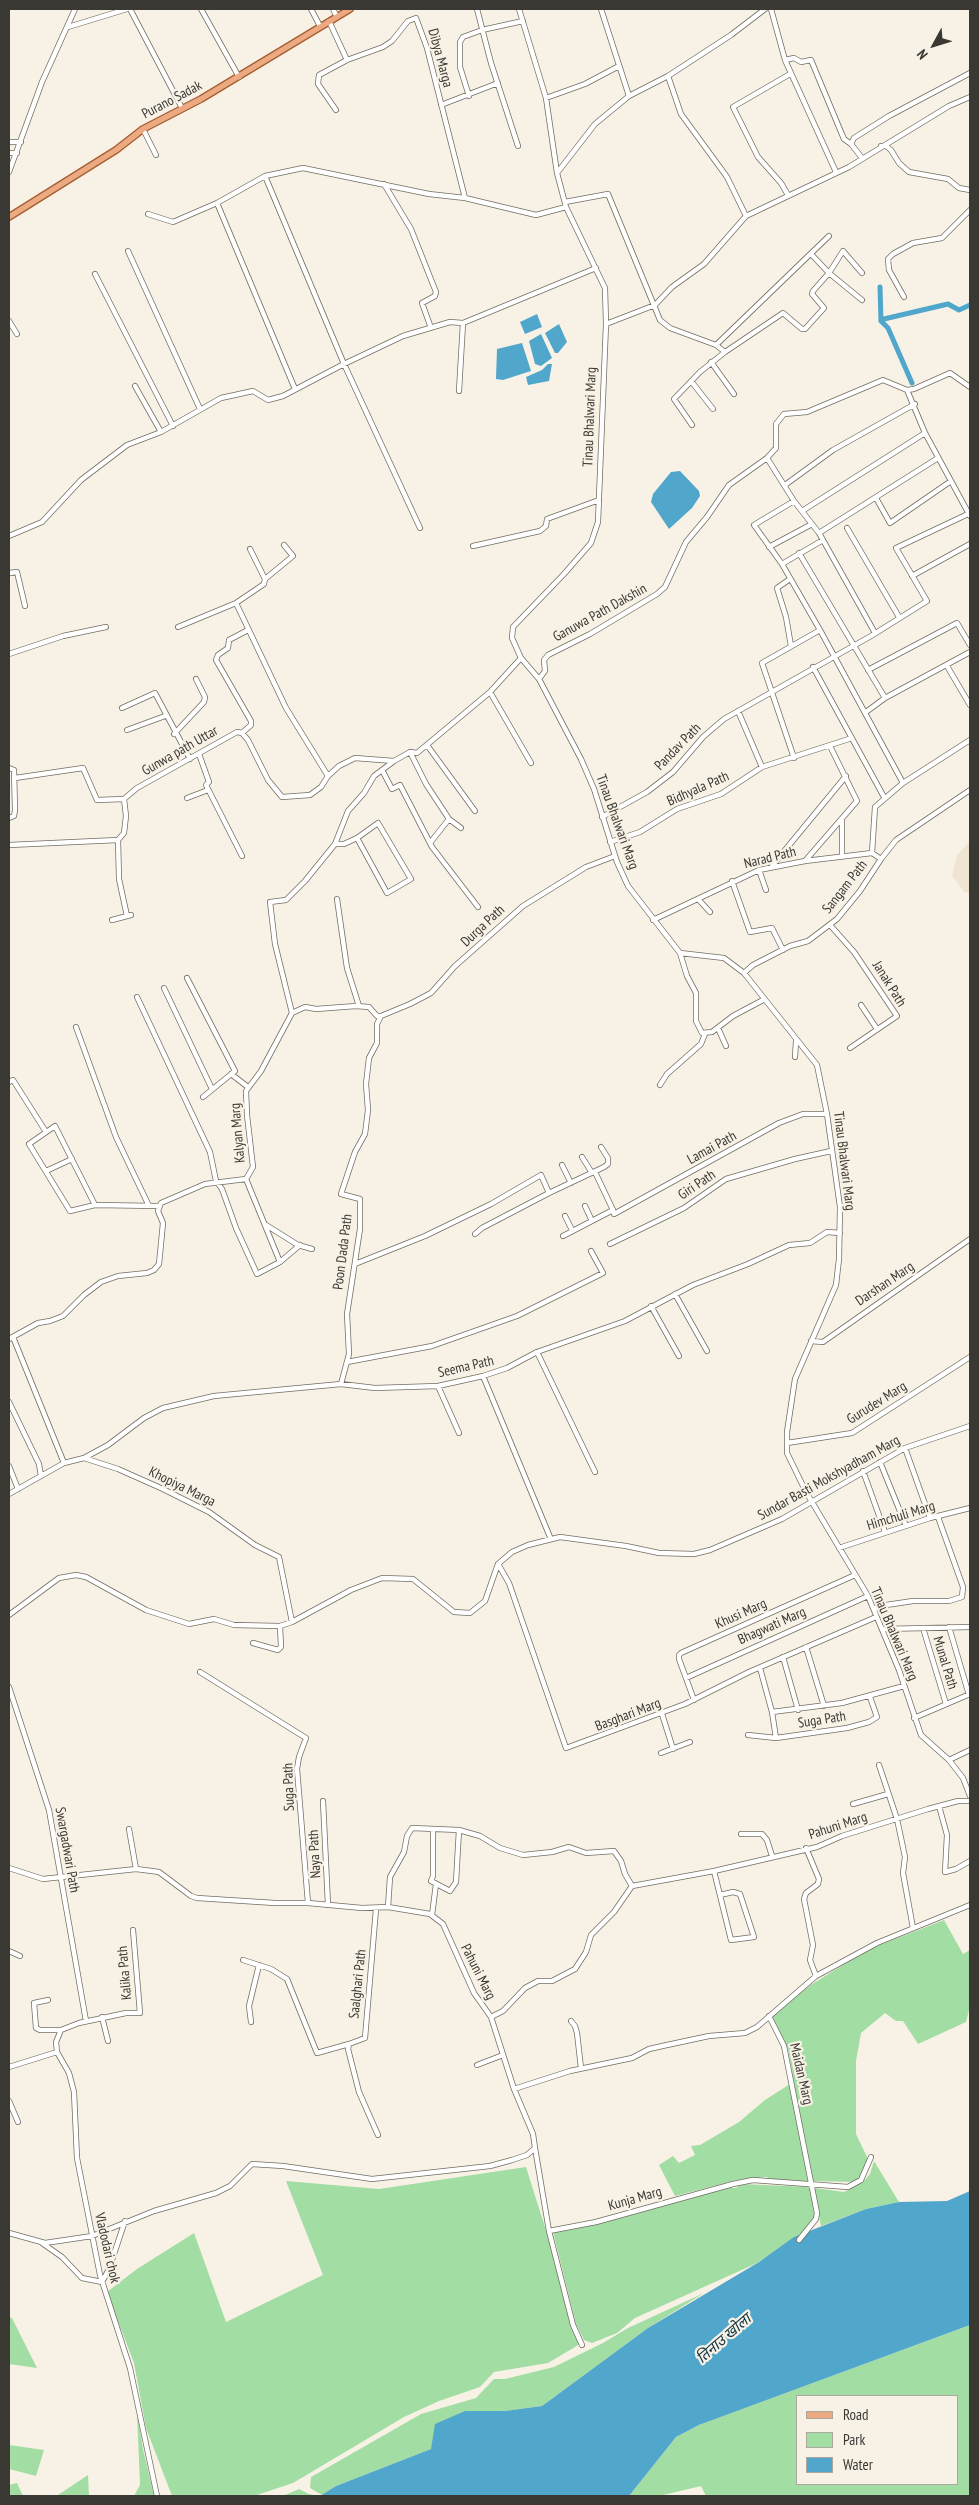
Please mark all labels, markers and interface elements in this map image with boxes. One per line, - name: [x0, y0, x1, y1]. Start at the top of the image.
- north arrow: [909, 20, 959, 70]
- street label: Dibya Marga: [424, 27, 456, 89]
- text: N: [913, 46, 932, 63]
- street label: Purano Sadak: [139, 77, 205, 123]
- street label: Tinau Bhalwari Marg: [580, 367, 600, 467]
- street label: Ganuwa Path Dakshin: [550, 580, 650, 646]
- street label: Pandav Path: [651, 720, 705, 774]
- street label: Gunwa path Uttar: [139, 722, 221, 780]
- street label: Bidhyala Path: [664, 768, 732, 810]
- street label: Tinau Bhalwari Marg: [592, 772, 642, 872]
- street label: Narad Path: [742, 843, 798, 873]
- street label: Sangam Path: [819, 857, 871, 917]
- street label: Durga Path: [458, 902, 508, 950]
- street label: Janak Path: [868, 958, 910, 1010]
- street label: Kalyan Marg: [227, 1102, 249, 1164]
- street label: Tinau Bhalwari Marg: [830, 1110, 858, 1212]
- street label: Lamai Path: [685, 1128, 739, 1168]
- street label: Giri Path: [675, 1166, 719, 1204]
- street label: Poon Dada Path: [330, 1213, 356, 1291]
- street label: Darshan Marg: [853, 1258, 917, 1310]
- street label: Seema Path: [437, 1352, 495, 1382]
- street label: Gurudev Marg: [844, 1378, 910, 1428]
- street label: Sundar Basti Mokshyadham Marg: [755, 1432, 903, 1524]
- street label: Khopiya Marga: [146, 1464, 218, 1510]
- street label: Himchuli Marg: [865, 1498, 937, 1534]
- street label: Tinau Bhalwari Marg: [867, 1585, 921, 1683]
- street label: Khusi Marg: [713, 1595, 769, 1633]
- street label: Bhagwati Marg: [735, 1604, 809, 1648]
- street label: Munal Path: [929, 1634, 961, 1692]
- street label: Basghari Marg: [593, 1695, 663, 1735]
- street label: Suga Path: [797, 1708, 847, 1732]
- street label: Suga Path: [280, 1763, 298, 1811]
- street label: Swargadwari Path: [51, 1806, 83, 1894]
- street label: Pahuni Marg: [807, 1809, 869, 1843]
- street label: Naya Path: [305, 1829, 325, 1879]
- street label: Pahuni Marg: [457, 1941, 499, 2003]
- street label: Kalika Path: [114, 1945, 136, 2001]
- street label: Saalghari Path: [346, 1948, 370, 2020]
- street label: Maidan Marg: [786, 2042, 816, 2106]
- street label: Kunja Marg: [606, 2183, 664, 2215]
- street label: Vladodari chok: [91, 2211, 123, 2285]
- water label: तिनाउ खोला: [693, 2310, 755, 2368]
- legend: [796, 2395, 959, 2485]
- text: Road: [843, 2405, 869, 2424]
- text: Park: [843, 2430, 865, 2449]
- text: Water: [843, 2455, 873, 2474]

